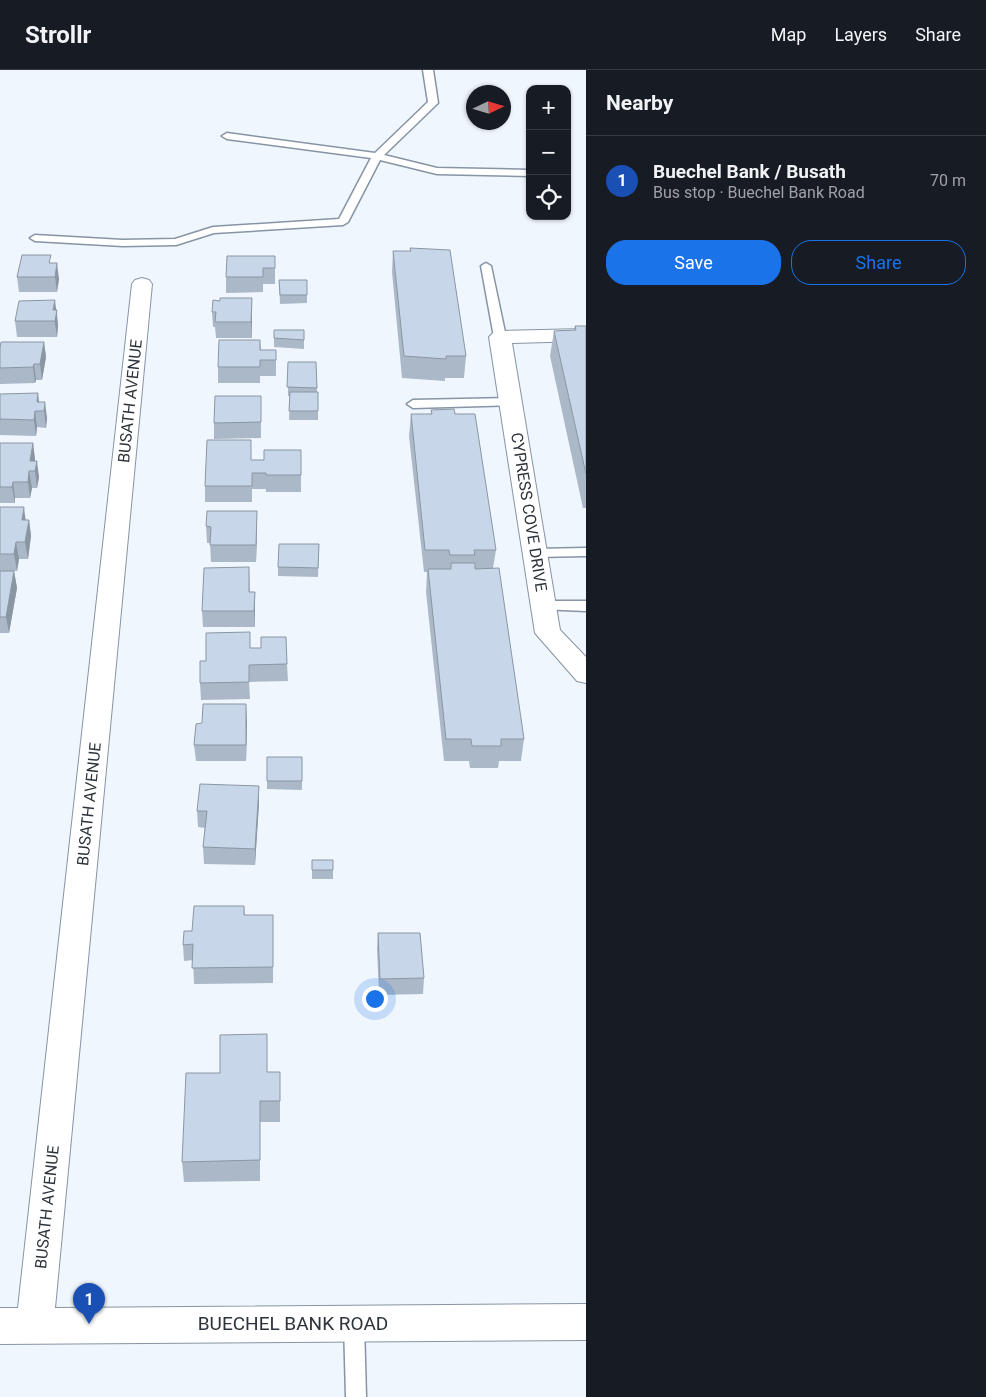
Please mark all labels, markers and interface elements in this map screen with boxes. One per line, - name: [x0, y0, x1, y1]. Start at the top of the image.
- text: Strollr: [25, 21, 91, 49]
- text: Map: [771, 24, 806, 45]
- text: Layers: [834, 24, 887, 45]
- text: Share: [915, 24, 961, 45]
- north arrow: [466, 85, 511, 130]
- map controls: [526, 85, 571, 220]
- button: +: [526, 85, 571, 130]
- text: Nearby: [606, 91, 673, 115]
- button: −: [526, 130, 571, 175]
- text: Buechel Bank / Busath: [653, 160, 846, 183]
- text: 1: [617, 171, 627, 190]
- text: 70 m: [930, 171, 966, 190]
- button: locate: [526, 175, 571, 220]
- text: Bus stop · Buechel Bank Road: [653, 183, 865, 202]
- button: Save: [606, 240, 781, 285]
- button: Share: [791, 240, 966, 285]
- street label: BUSATH AVENUE: [114, 338, 146, 464]
- street label: CYPRESS COVE DRIVE: [507, 431, 551, 593]
- street label: BUSATH AVENUE: [73, 741, 105, 867]
- your location: [362, 986, 388, 1012]
- street label: BUSATH AVENUE: [31, 1144, 63, 1270]
- pin: 1: [73, 1283, 105, 1324]
- street label: BUECHEL BANK ROAD: [198, 1312, 388, 1335]

